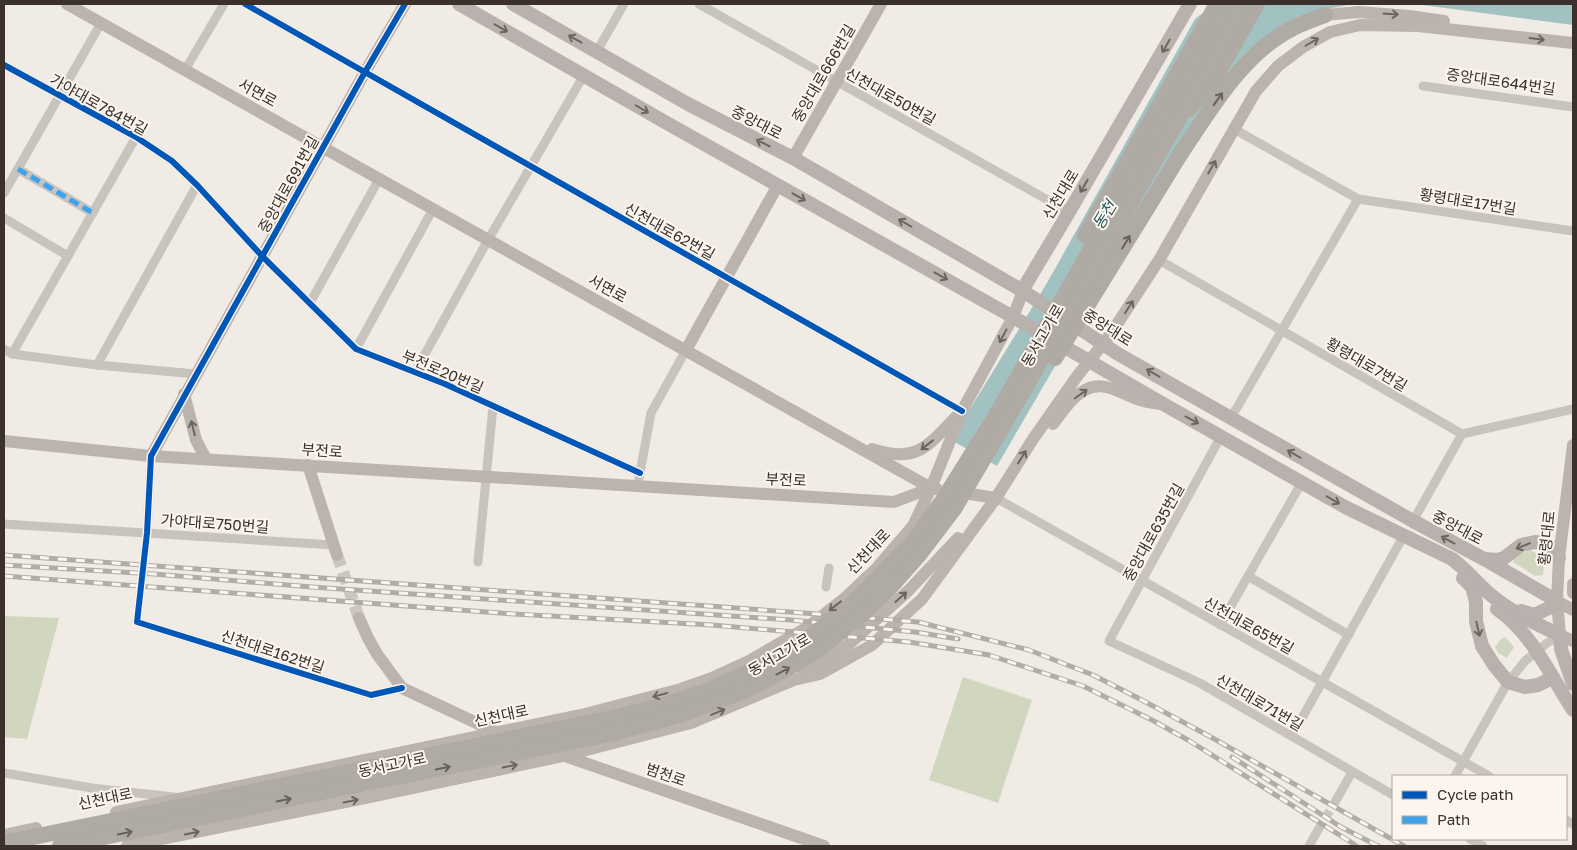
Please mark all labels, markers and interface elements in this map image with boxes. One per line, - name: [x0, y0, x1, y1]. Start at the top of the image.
- one-way arrow: [1383, 9, 1399, 19]
- street label: 중앙대로666번길: [788, 21, 858, 125]
- one-way arrow: [494, 23, 509, 33]
- one-way arrow: [568, 34, 583, 44]
- one-way arrow: [1528, 34, 1544, 44]
- one-way arrow: [1304, 37, 1318, 47]
- one-way arrow: [1160, 38, 1170, 52]
- street label: 신천대로50번길: [843, 64, 939, 128]
- street label: 중앙대로644번길: [1445, 64, 1557, 98]
- street label: 가야대로784번길: [47, 70, 151, 138]
- street label: 서면로: [236, 74, 280, 110]
- one-way arrow: [1213, 92, 1223, 106]
- street label: 중앙대로: [728, 101, 786, 143]
- one-way arrow: [635, 104, 649, 114]
- street label: 중앙대로691번길: [254, 132, 322, 236]
- one-way arrow: [756, 138, 771, 147]
- one-way arrow: [1208, 161, 1218, 175]
- street label: 신천대로: [1038, 166, 1082, 222]
- one-way arrow: [1078, 179, 1088, 193]
- street label: 황령대로17번길: [1418, 184, 1518, 218]
- one-way arrow: [792, 192, 806, 202]
- water label: 동천: [1088, 195, 1121, 233]
- street label: 신천대로62번길: [622, 199, 718, 263]
- one-way arrow: [897, 218, 912, 228]
- one-way arrow: [1122, 235, 1132, 249]
- street label: 서면로: [586, 270, 630, 306]
- one-way arrow: [933, 272, 948, 281]
- one-way arrow: [1124, 300, 1134, 314]
- street label: 동서고가로: [1017, 301, 1067, 369]
- street label: 중앙대로: [1080, 305, 1136, 349]
- one-way arrow: [998, 328, 1007, 343]
- street label: 황령대로7번길: [1323, 334, 1411, 394]
- street label: 부전로20번길: [399, 346, 487, 396]
- one-way arrow: [1146, 368, 1161, 378]
- one-way arrow: [1074, 389, 1088, 399]
- one-way arrow: [1184, 416, 1199, 425]
- one-way arrow: [188, 420, 197, 436]
- one-way arrow: [921, 439, 934, 450]
- street label: 부전로: [301, 440, 343, 460]
- one-way arrow: [1288, 448, 1302, 458]
- one-way arrow: [1017, 450, 1027, 464]
- street label: 부전로: [765, 469, 807, 489]
- street label: 중앙대로635번길: [1119, 480, 1187, 584]
- one-way arrow: [1326, 495, 1340, 505]
- street label: 중앙대로: [1429, 506, 1487, 548]
- street label: 가야대로750번길: [160, 510, 270, 536]
- street label: 황령대로: [1534, 510, 1558, 566]
- street label: 신천대로: [843, 525, 893, 577]
- one-way arrow: [1441, 535, 1456, 545]
- one-way arrow: [1516, 542, 1531, 551]
- one-way arrow: [895, 591, 908, 603]
- street label: 신천대로65번길: [1201, 593, 1297, 657]
- one-way arrow: [829, 600, 842, 611]
- one-way arrow: [1474, 620, 1483, 636]
- street label: 신천대로162번길: [219, 626, 327, 676]
- street label: 동서고가로: [745, 629, 813, 679]
- one-way arrow: [775, 665, 789, 675]
- street label: 신천대로71번길: [1213, 670, 1307, 734]
- one-way arrow: [653, 690, 669, 700]
- street label: 신천대로: [472, 700, 530, 730]
- one-way arrow: [710, 707, 725, 717]
- street label: 동서고가로: [356, 748, 428, 780]
- street label: 범천로: [643, 759, 689, 789]
- one-way arrow: [502, 761, 518, 771]
- one-way arrow: [435, 763, 451, 772]
- legend: [1392, 775, 1567, 840]
- street label: 신천대로: [76, 783, 134, 813]
- text: Cycle path: [1437, 785, 1513, 803]
- one-way arrow: [275, 795, 291, 805]
- one-way arrow: [343, 796, 359, 805]
- text: Path: [1437, 810, 1470, 828]
- one-way arrow: [116, 828, 132, 837]
- one-way arrow: [184, 828, 200, 837]

